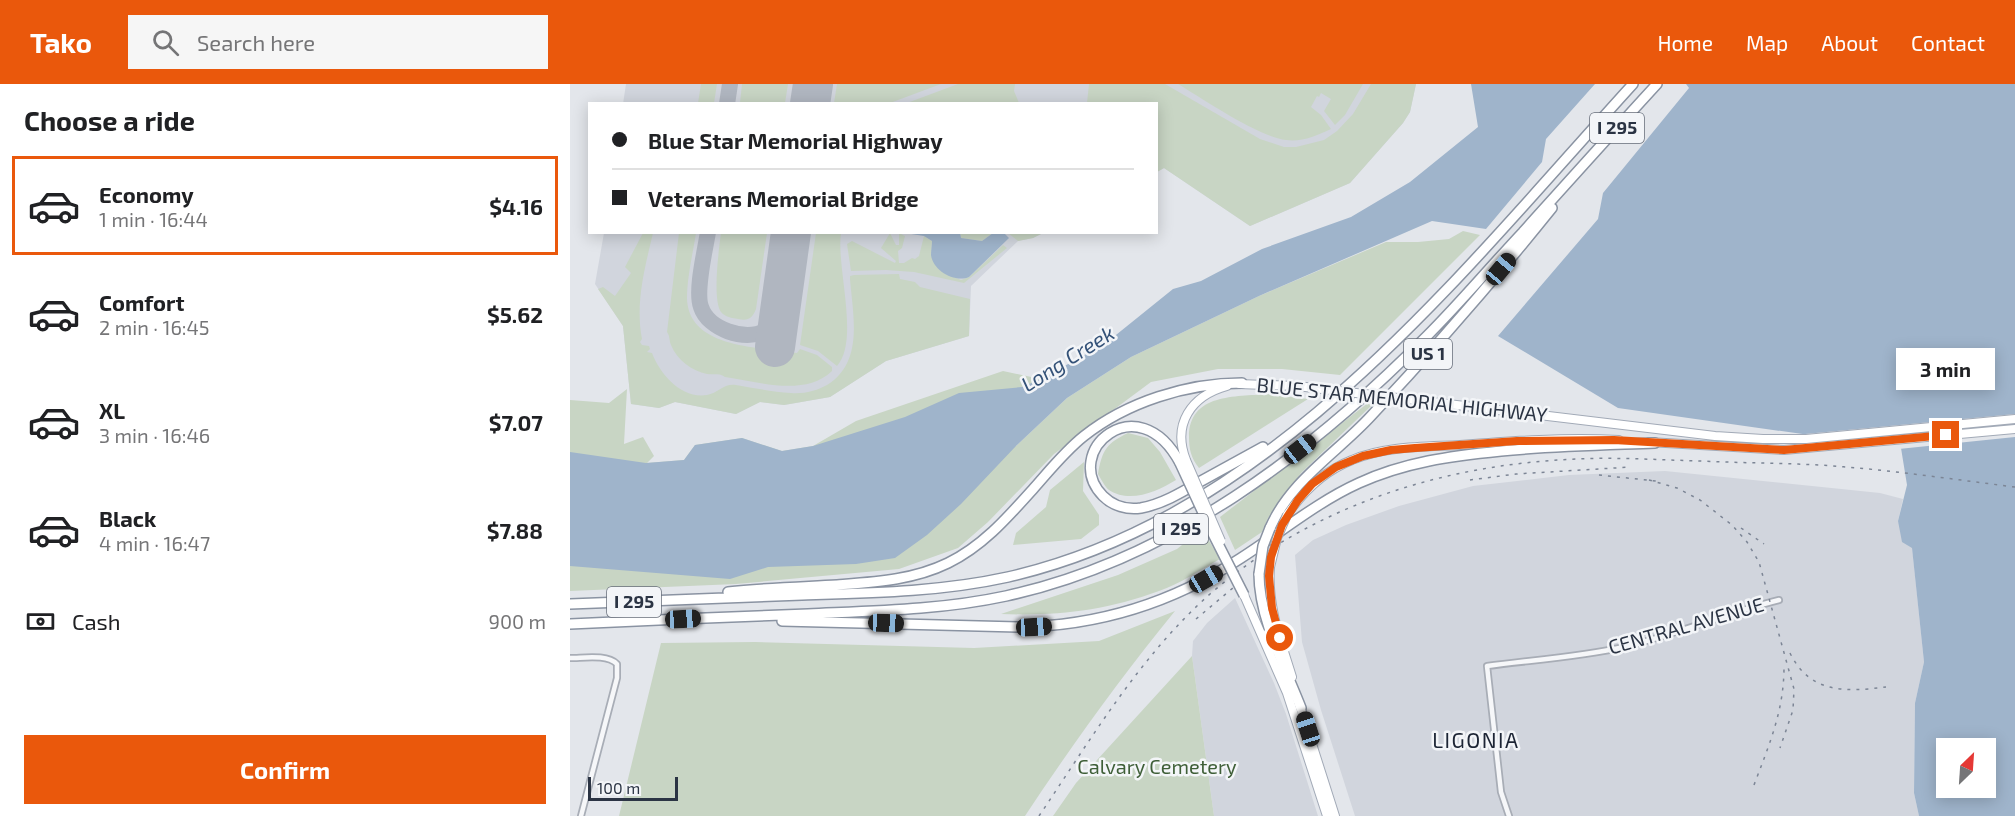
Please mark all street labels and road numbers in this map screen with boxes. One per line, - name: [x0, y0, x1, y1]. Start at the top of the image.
- road number: I 295: [1590, 113, 1644, 143]
- road number: US 1: [1404, 339, 1452, 369]
- street label: BLUE STAR MEMORIAL HIGHWAY: [1256, 372, 1549, 426]
- road number: I 295: [1154, 514, 1208, 544]
- road number: I 295: [607, 587, 661, 617]
- street label: CENTRAL AVENUE: [1605, 591, 1766, 659]

